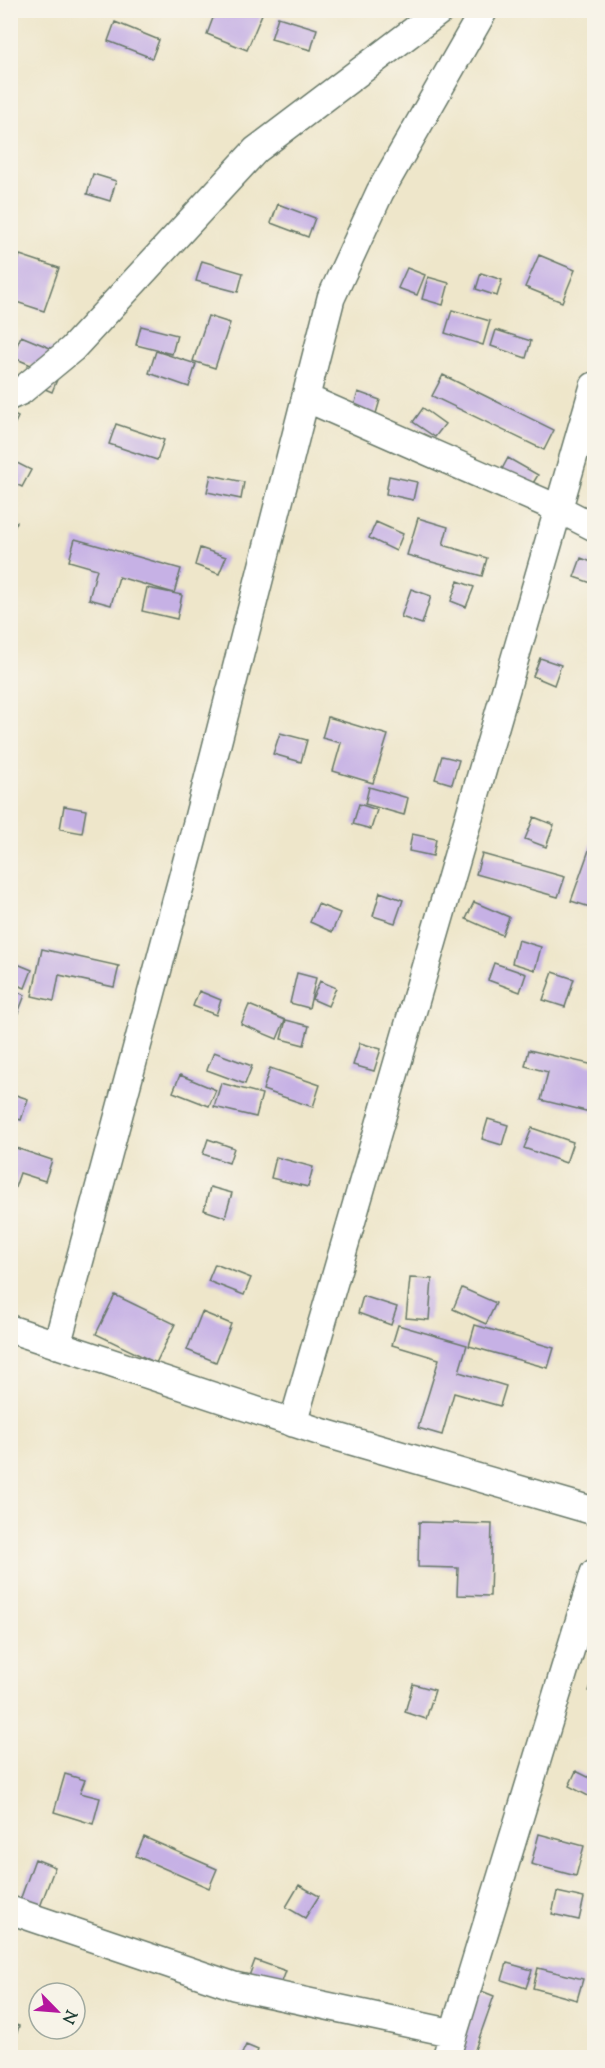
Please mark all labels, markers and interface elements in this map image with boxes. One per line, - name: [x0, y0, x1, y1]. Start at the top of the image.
- north arrow: [27, 1981, 87, 2041]
- text: N: [55, 2006, 81, 2027]

